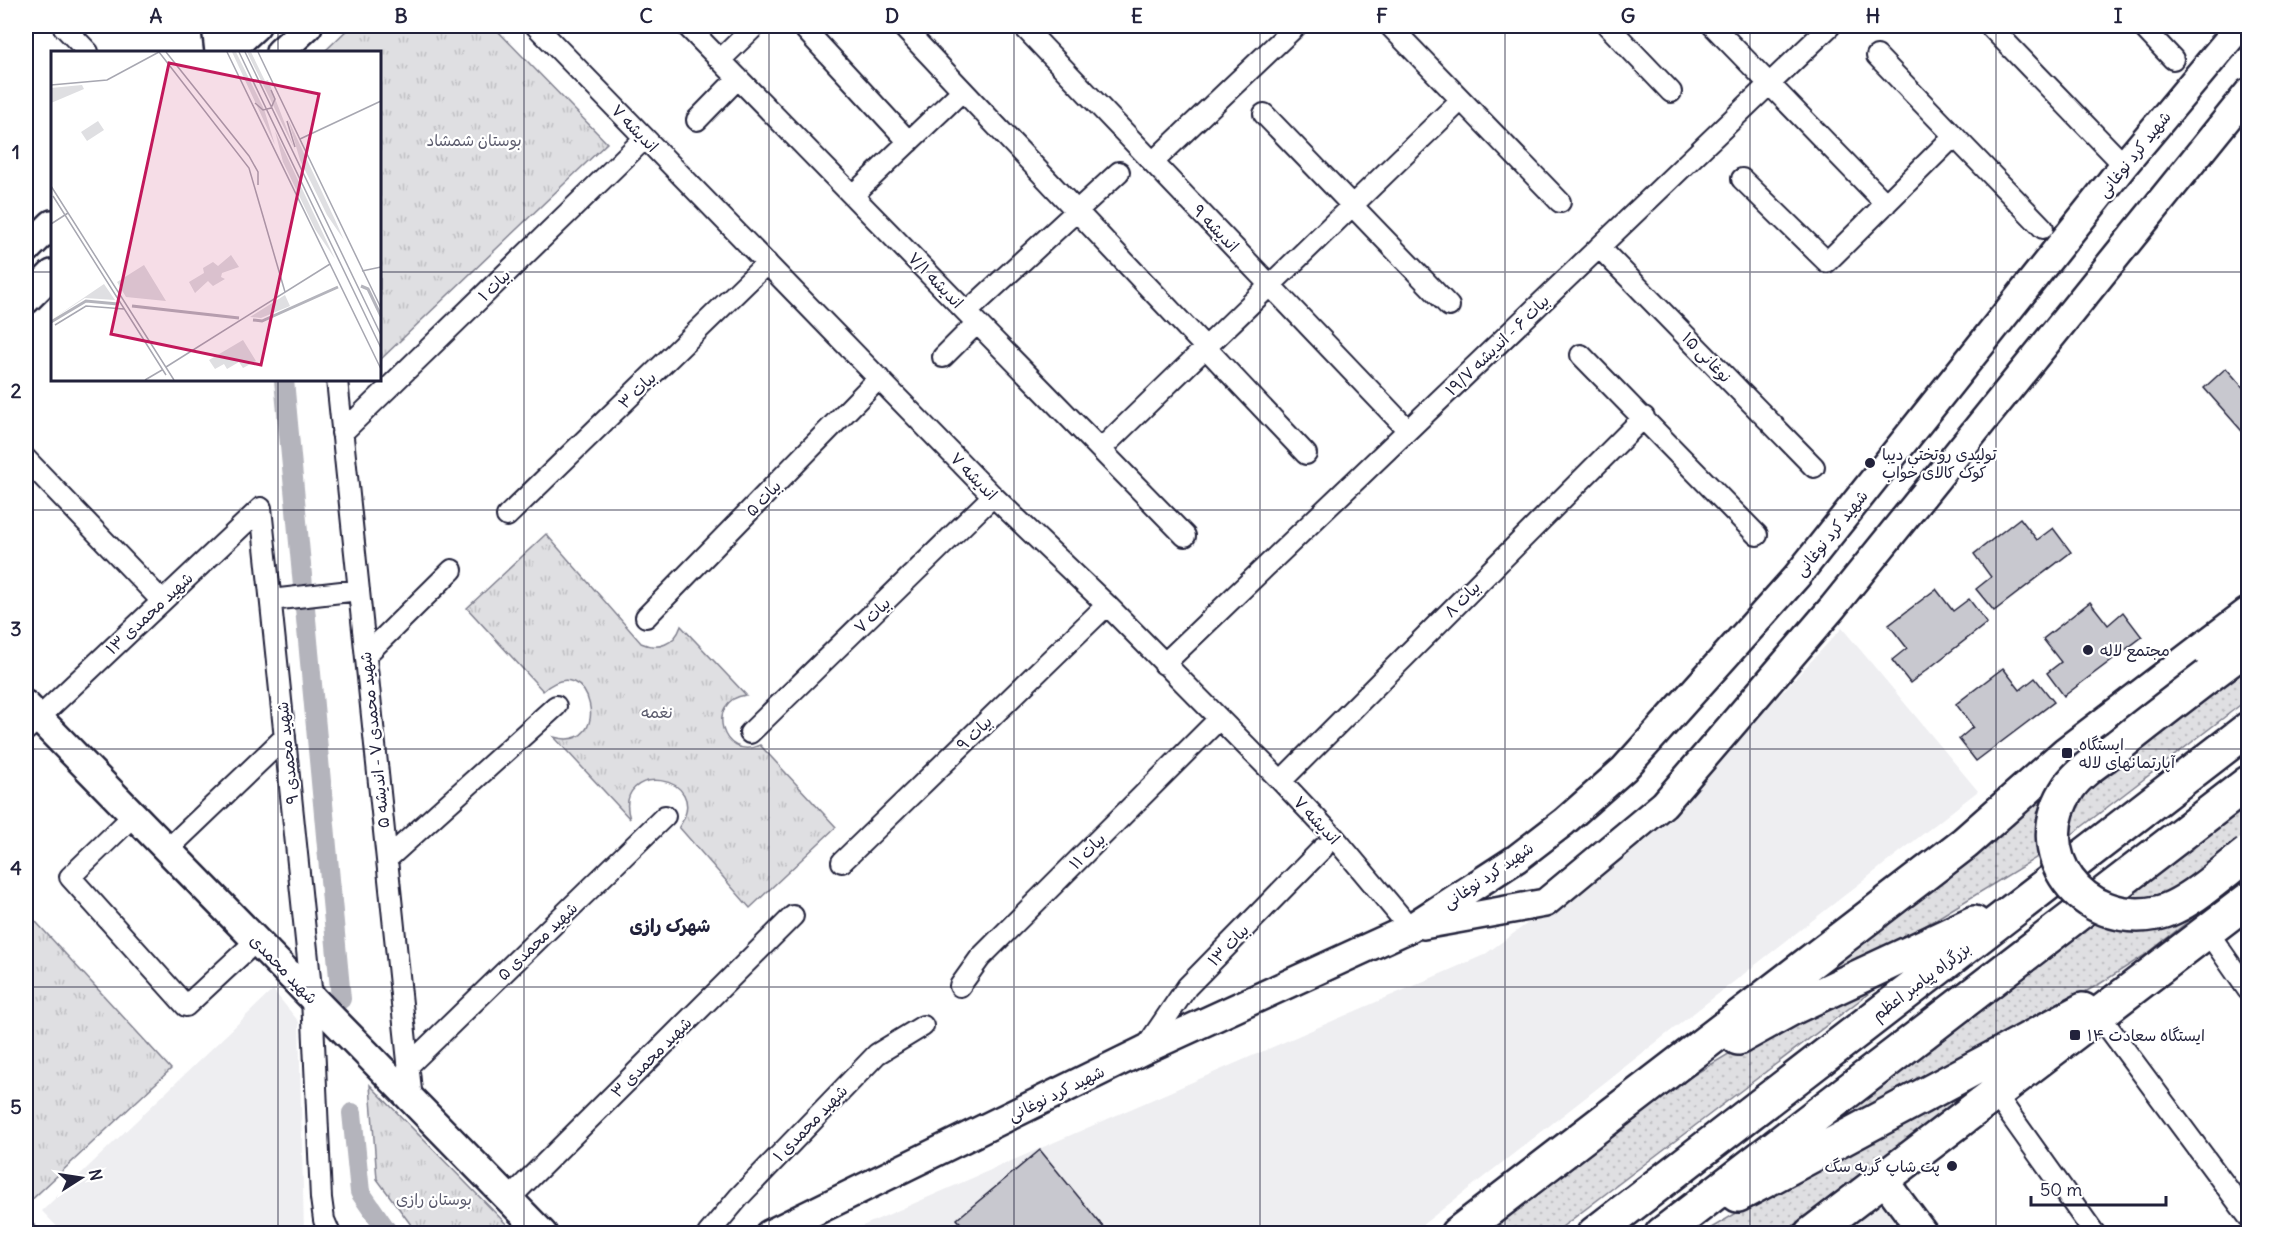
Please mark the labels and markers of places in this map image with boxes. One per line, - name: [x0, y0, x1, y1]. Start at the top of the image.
- place label: تولیدی روتختی دیبا کوک کالای خواب: [1882, 444, 1997, 483]
- marker: تولیدی روتختی دیبا کوک کالای خواب: [1863, 456, 1877, 470]
- place label: مجتمع لاله: [2100, 640, 2170, 662]
- marker: مجتمع لاله: [2081, 643, 2095, 657]
- place label: ایستگاه آپارتمانهای لاله: [2079, 734, 2176, 773]
- marker: ایستگاه آپارتمانهای لاله: [2060, 746, 2074, 760]
- place label: ایستگاه سعادت ۱۴: [2087, 1025, 2205, 1045]
- marker: ایستگاه سعادت ۱۴: [2068, 1028, 2082, 1042]
- place label: پت شاپ گربه سگ: [1824, 1156, 1940, 1177]
- marker: پت شاپ گربه سگ: [1945, 1159, 1959, 1173]

